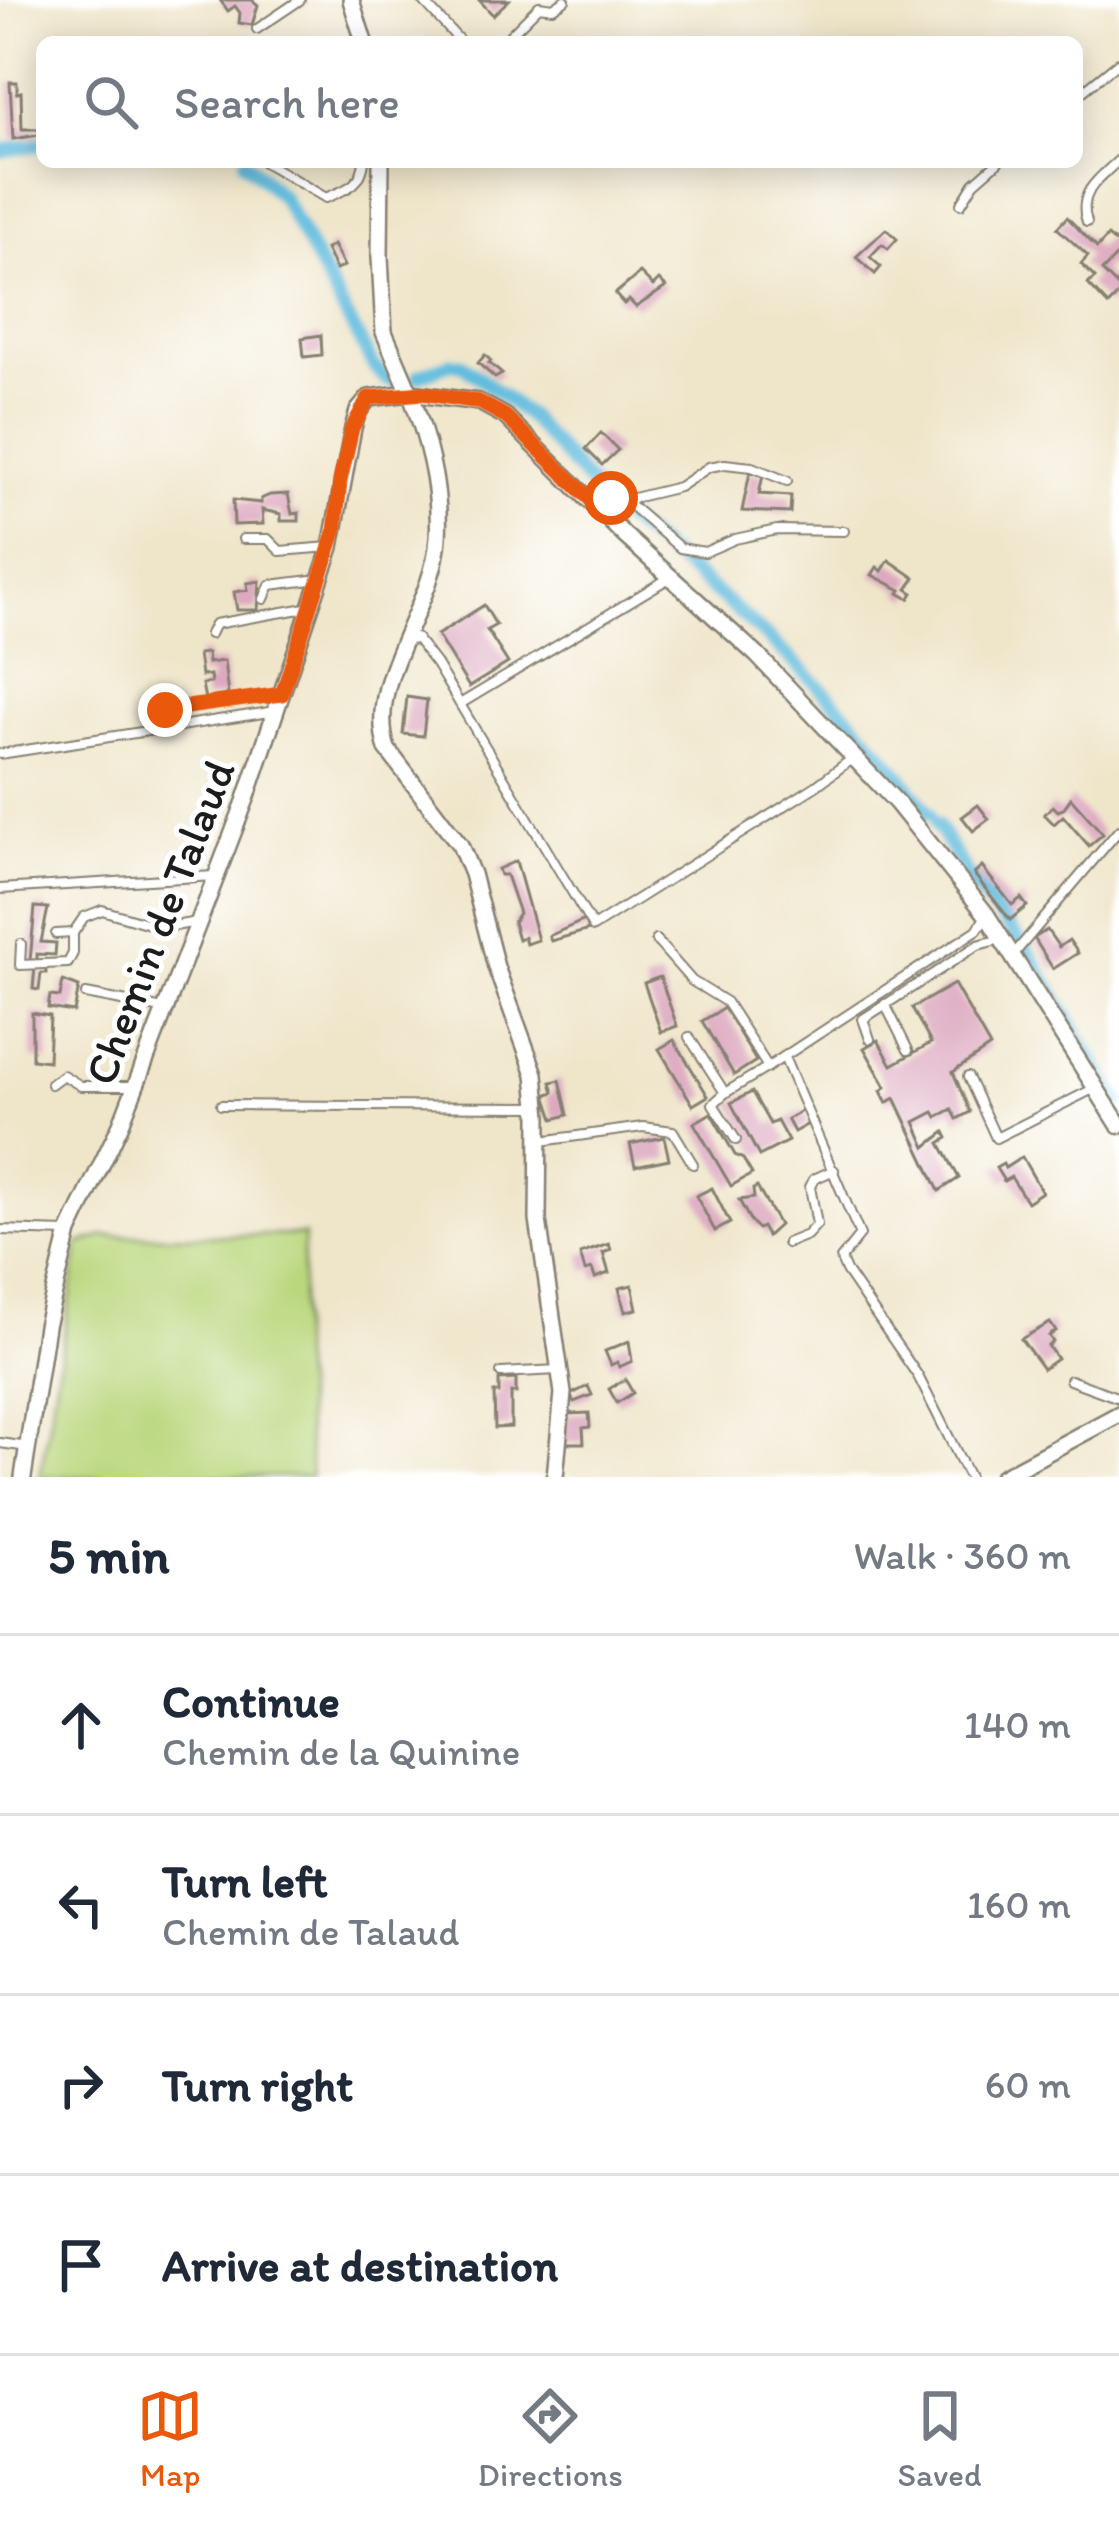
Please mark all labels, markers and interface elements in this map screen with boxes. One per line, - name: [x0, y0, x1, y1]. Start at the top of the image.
- search box: [36, 36, 1083, 168]
- icon: search: [78, 69, 144, 135]
- text: Search here: [174, 75, 400, 129]
- route start: [584, 471, 638, 525]
- route end: [138, 683, 192, 737]
- street label: Chemin de Talaud: [72, 752, 246, 1092]
- text: 5 min: [48, 1525, 169, 1586]
- text: Walk · 360 m: [853, 1532, 1071, 1579]
- text: Continue: [162, 1674, 340, 1728]
- icon: ahead: [48, 1692, 114, 1758]
- text: 140 m: [964, 1701, 1071, 1748]
- text: Chemin de la Quinine: [162, 1728, 520, 1775]
- text: Turn left: [162, 1854, 328, 1908]
- icon: left: [48, 1872, 114, 1938]
- text: 160 m: [967, 1881, 1071, 1928]
- text: Chemin de Talaud: [162, 1908, 460, 1955]
- icon: right: [48, 2052, 114, 2118]
- text: Turn right: [162, 2058, 353, 2112]
- text: 60 m: [985, 2061, 1071, 2108]
- icon: arrive: [48, 2232, 114, 2298]
- text: Arrive at destination: [162, 2238, 558, 2292]
- tab: Map: [137, 2383, 203, 2494]
- tab: Directions: [478, 2383, 623, 2494]
- tab: Saved: [898, 2383, 982, 2494]

